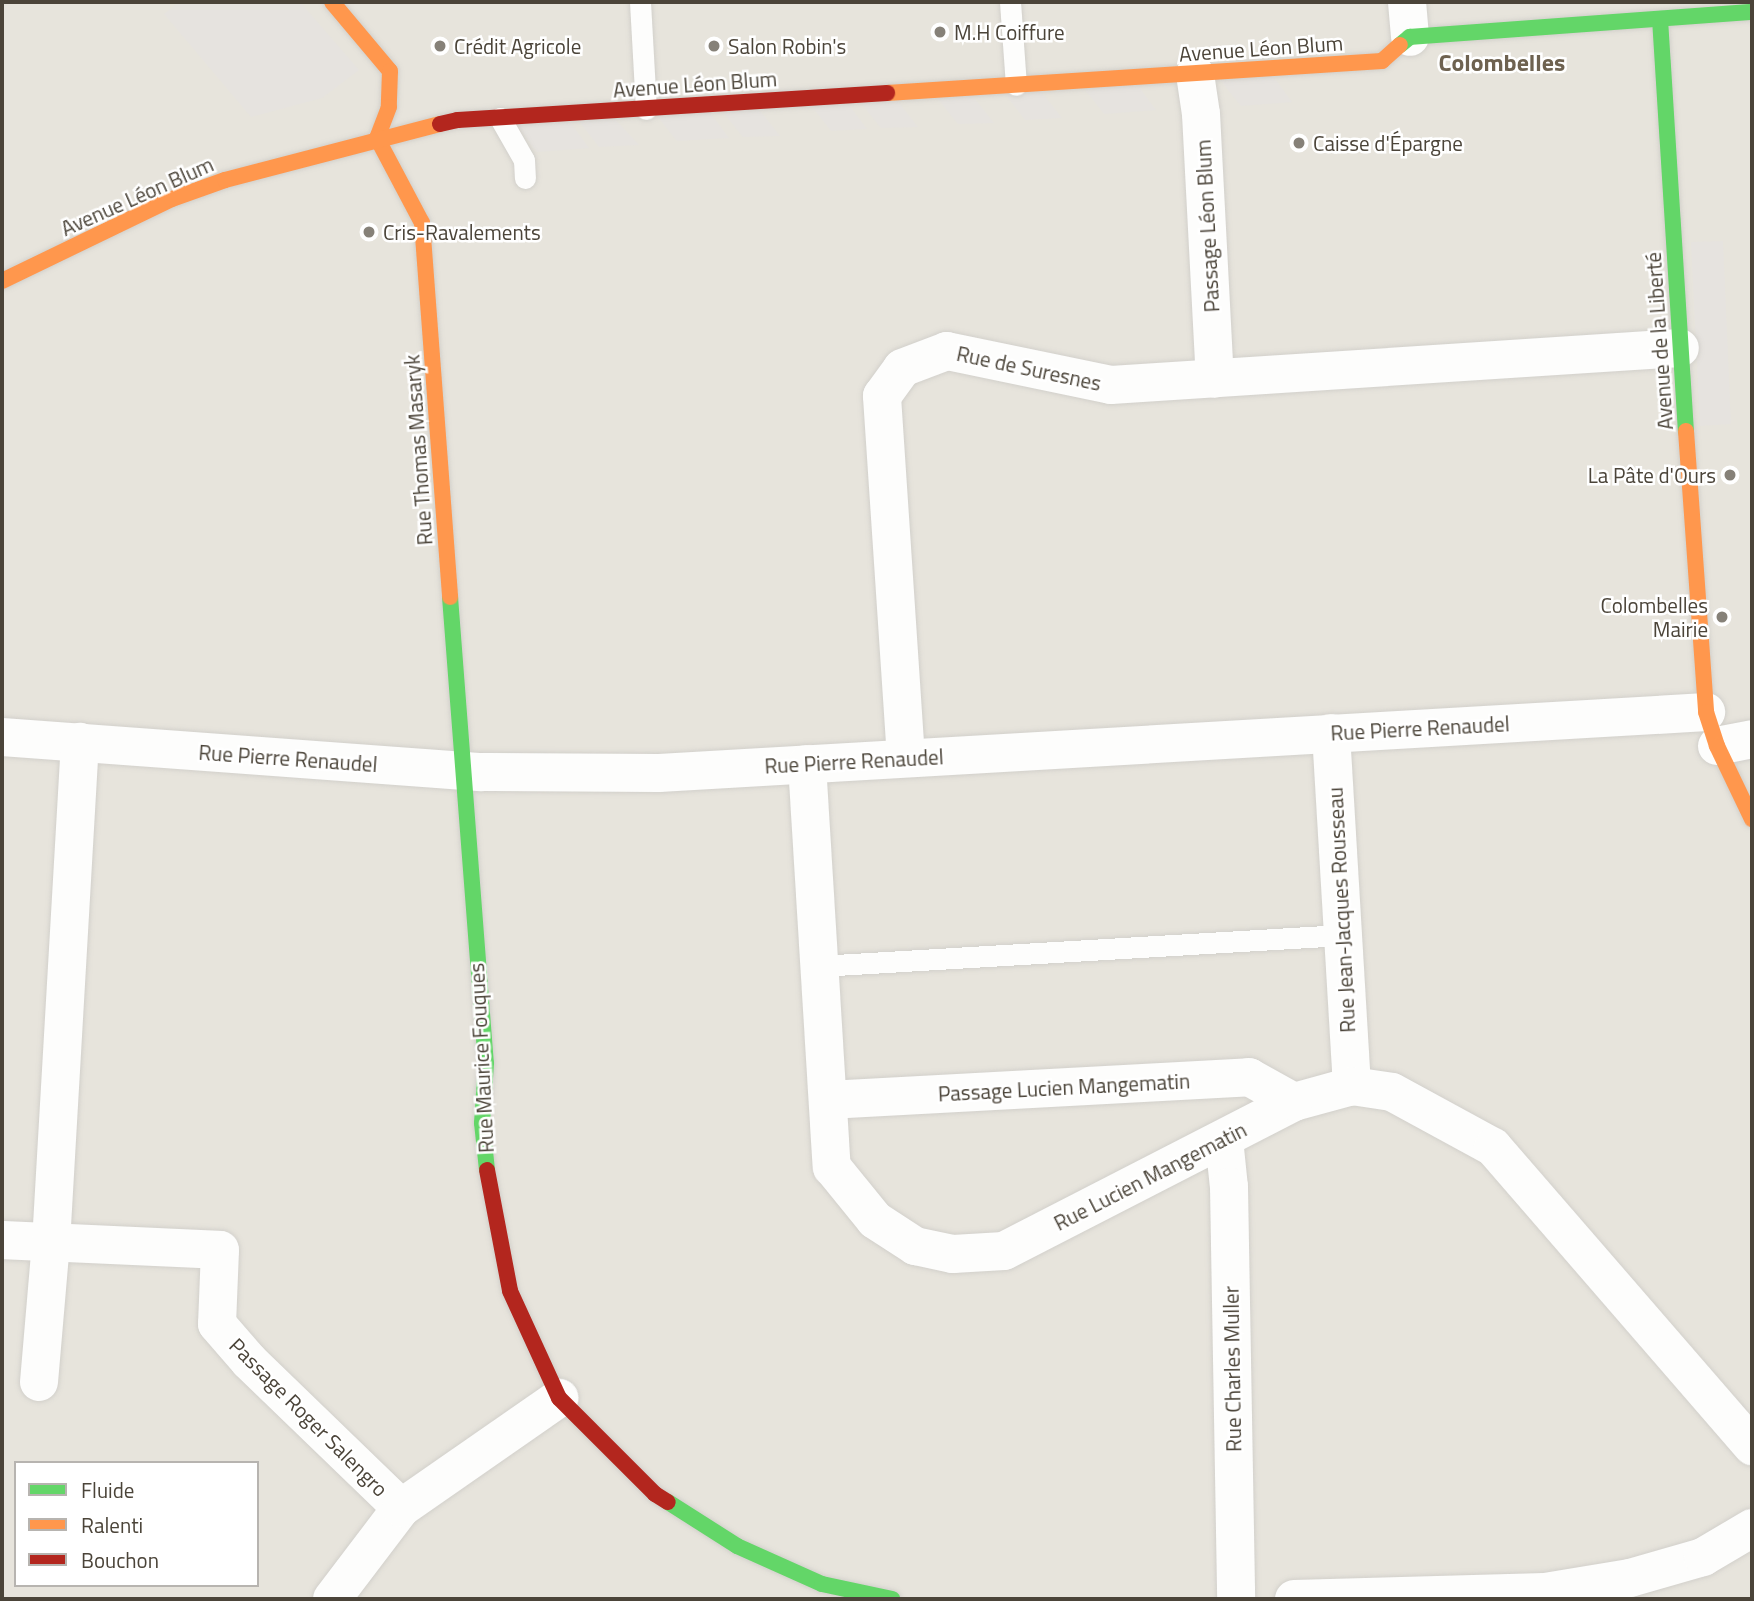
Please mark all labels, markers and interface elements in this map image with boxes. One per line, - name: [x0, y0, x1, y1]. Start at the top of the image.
- place label: M.H Coiffure: [954, 19, 1065, 45]
- marker: M.H Coiffure: [932, 24, 948, 40]
- street label: Avenue Léon Blum: [1178, 30, 1344, 66]
- place label: Crédit Agricole: [454, 33, 581, 59]
- place label: Salon Robin's: [728, 33, 846, 59]
- marker: Crédit Agricole: [432, 38, 448, 54]
- marker: Salon Robin's: [706, 38, 722, 54]
- district label: Colombelles: [1439, 49, 1565, 77]
- street label: Avenue Léon Blum: [612, 66, 778, 102]
- place label: Caisse d'Épargne: [1313, 130, 1463, 156]
- marker: Caisse d'Épargne: [1291, 135, 1307, 151]
- street label: Passage Léon Blum: [1190, 139, 1224, 313]
- street label: Avenue Léon Blum: [57, 151, 217, 241]
- place label: Cris-Ravalements: [383, 219, 541, 245]
- marker: Cris-Ravalements: [361, 224, 377, 240]
- street label: Avenue de la Liberté: [1640, 251, 1678, 431]
- street label: Rue de Suresnes: [954, 340, 1104, 396]
- street label: Rue Thomas Masaryk: [399, 354, 437, 546]
- place label: La Pâte d'Ours: [1588, 462, 1716, 488]
- marker: La Pâte d'Ours: [1722, 467, 1738, 483]
- place label: Colombelles Mairie: [1600, 592, 1708, 642]
- marker: Colombelles Mairie: [1714, 609, 1730, 625]
- street label: Rue Pierre Renaudel: [1330, 711, 1510, 745]
- street label: Rue Pierre Renaudel: [198, 739, 378, 777]
- street label: Rue Pierre Renaudel: [764, 744, 944, 778]
- street label: Rue Jean-Jacques Rousseau: [1322, 787, 1360, 1033]
- street label: Rue Maurice Fouques: [463, 962, 499, 1154]
- street label: Passage Lucien Mangematin: [937, 1068, 1191, 1106]
- street label: Rue Lucien Mangematin: [1049, 1116, 1251, 1236]
- street label: Rue Charles Muller: [1218, 1286, 1246, 1452]
- street label: Passage Roger Salengro: [225, 1333, 393, 1501]
- legend: [14, 1461, 259, 1587]
- text: Fluide: [81, 1474, 134, 1506]
- text: Ralenti: [81, 1509, 143, 1541]
- text: Bouchon: [81, 1544, 159, 1576]

